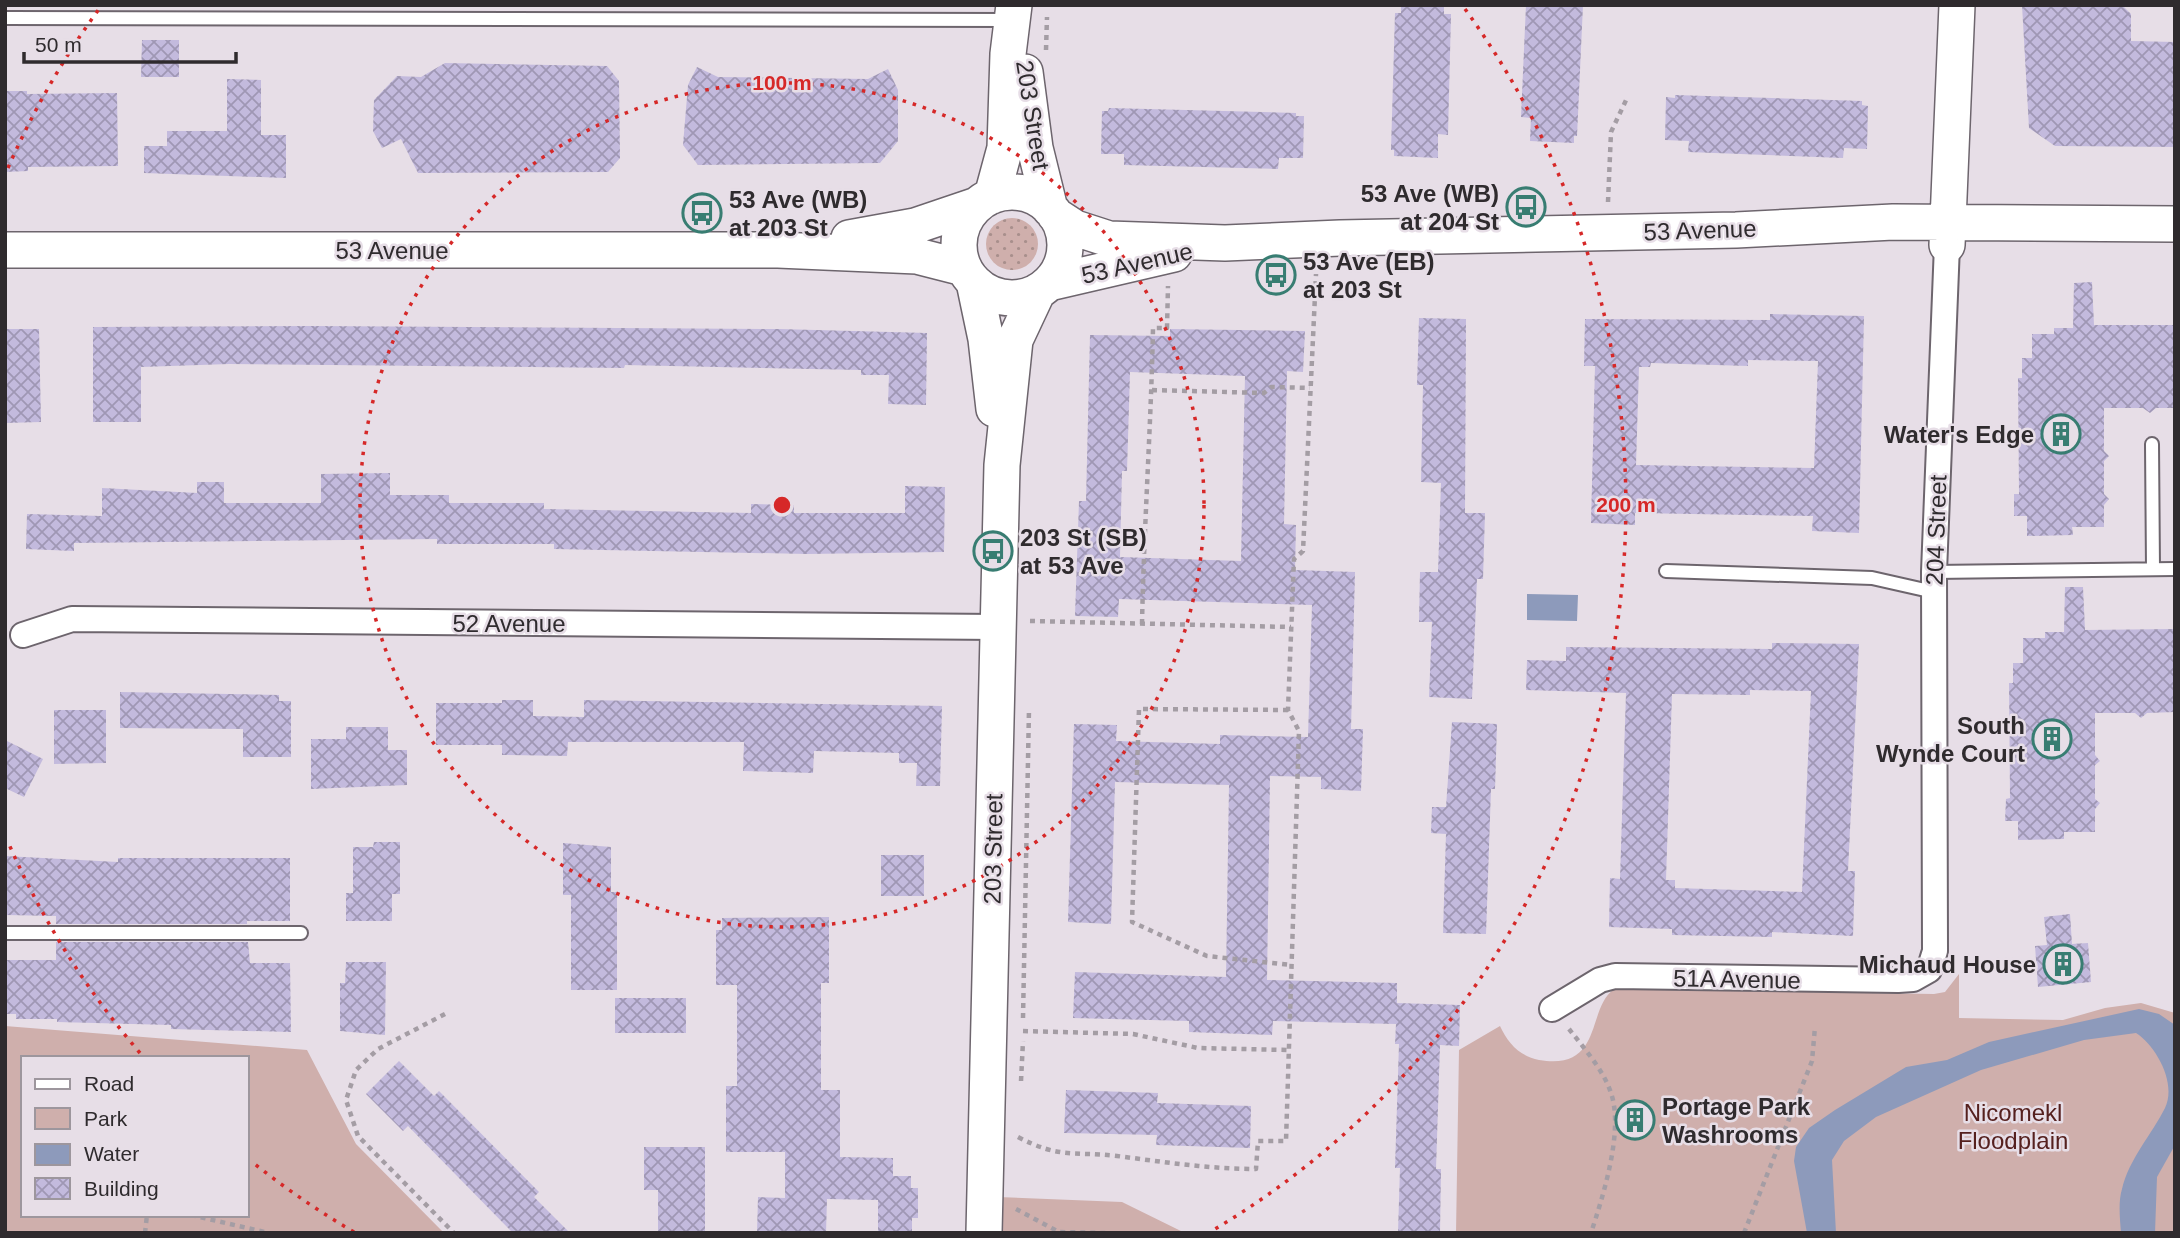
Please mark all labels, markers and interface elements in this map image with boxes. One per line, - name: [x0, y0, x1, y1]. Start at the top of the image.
- scale bar: [24, 21, 236, 65]
- text: 50 m: [35, 33, 82, 56]
- street label: 203 Street: [1011, 58, 1055, 172]
- text: 100 m: [752, 71, 812, 94]
- place label: 53 Ave (WB) at 204 St: [1361, 180, 1499, 235]
- place label: 53 Ave (WB) at 203 St: [729, 186, 867, 241]
- bus stop icon: 53 Ave (WB) at 204 St: [1505, 186, 1547, 228]
- bus stop icon: 53 Ave (WB) at 203 St: [681, 192, 723, 234]
- street label: 53 Avenue: [1643, 215, 1757, 245]
- street label: 53 Avenue: [335, 237, 449, 264]
- street label: 53 Avenue: [1079, 237, 1195, 289]
- place label: 53 Ave (EB) at 203 St: [1303, 248, 1435, 303]
- bus stop icon: 53 Ave (EB) at 203 St: [1255, 254, 1297, 296]
- building icon: Water's Edge: [2040, 413, 2082, 455]
- place label: Water's Edge: [1884, 421, 2034, 448]
- street label: 204 Street: [1921, 474, 1951, 586]
- centre of rings: [770, 493, 794, 517]
- text: 200 m: [1596, 493, 1656, 516]
- place label: 203 St (SB) at 53 Ave: [1020, 524, 1147, 579]
- bus stop icon: 203 St (SB) at 53 Ave: [972, 530, 1014, 572]
- street label: 52 Avenue: [452, 610, 566, 637]
- place label: South Wynde Court: [1876, 712, 2025, 767]
- building icon: South Wynde Court: [2031, 718, 2073, 760]
- street label: 203 Street: [979, 793, 1007, 905]
- building icon: Michaud House: [2042, 943, 2084, 985]
- place label: Michaud House: [1859, 951, 2036, 978]
- street label: 51A Avenue: [1673, 964, 1801, 994]
- legend: [21, 1056, 248, 1217]
- text: Road: [84, 1072, 134, 1095]
- place label: Portage Park Washrooms: [1662, 1093, 1811, 1148]
- building icon: Portage Park Washrooms: [1614, 1099, 1656, 1141]
- park label: Nicomekl Floodplain: [1958, 1099, 2068, 1154]
- text: Park: [84, 1107, 128, 1130]
- text: Water: [84, 1142, 139, 1165]
- text: Building: [84, 1177, 159, 1200]

